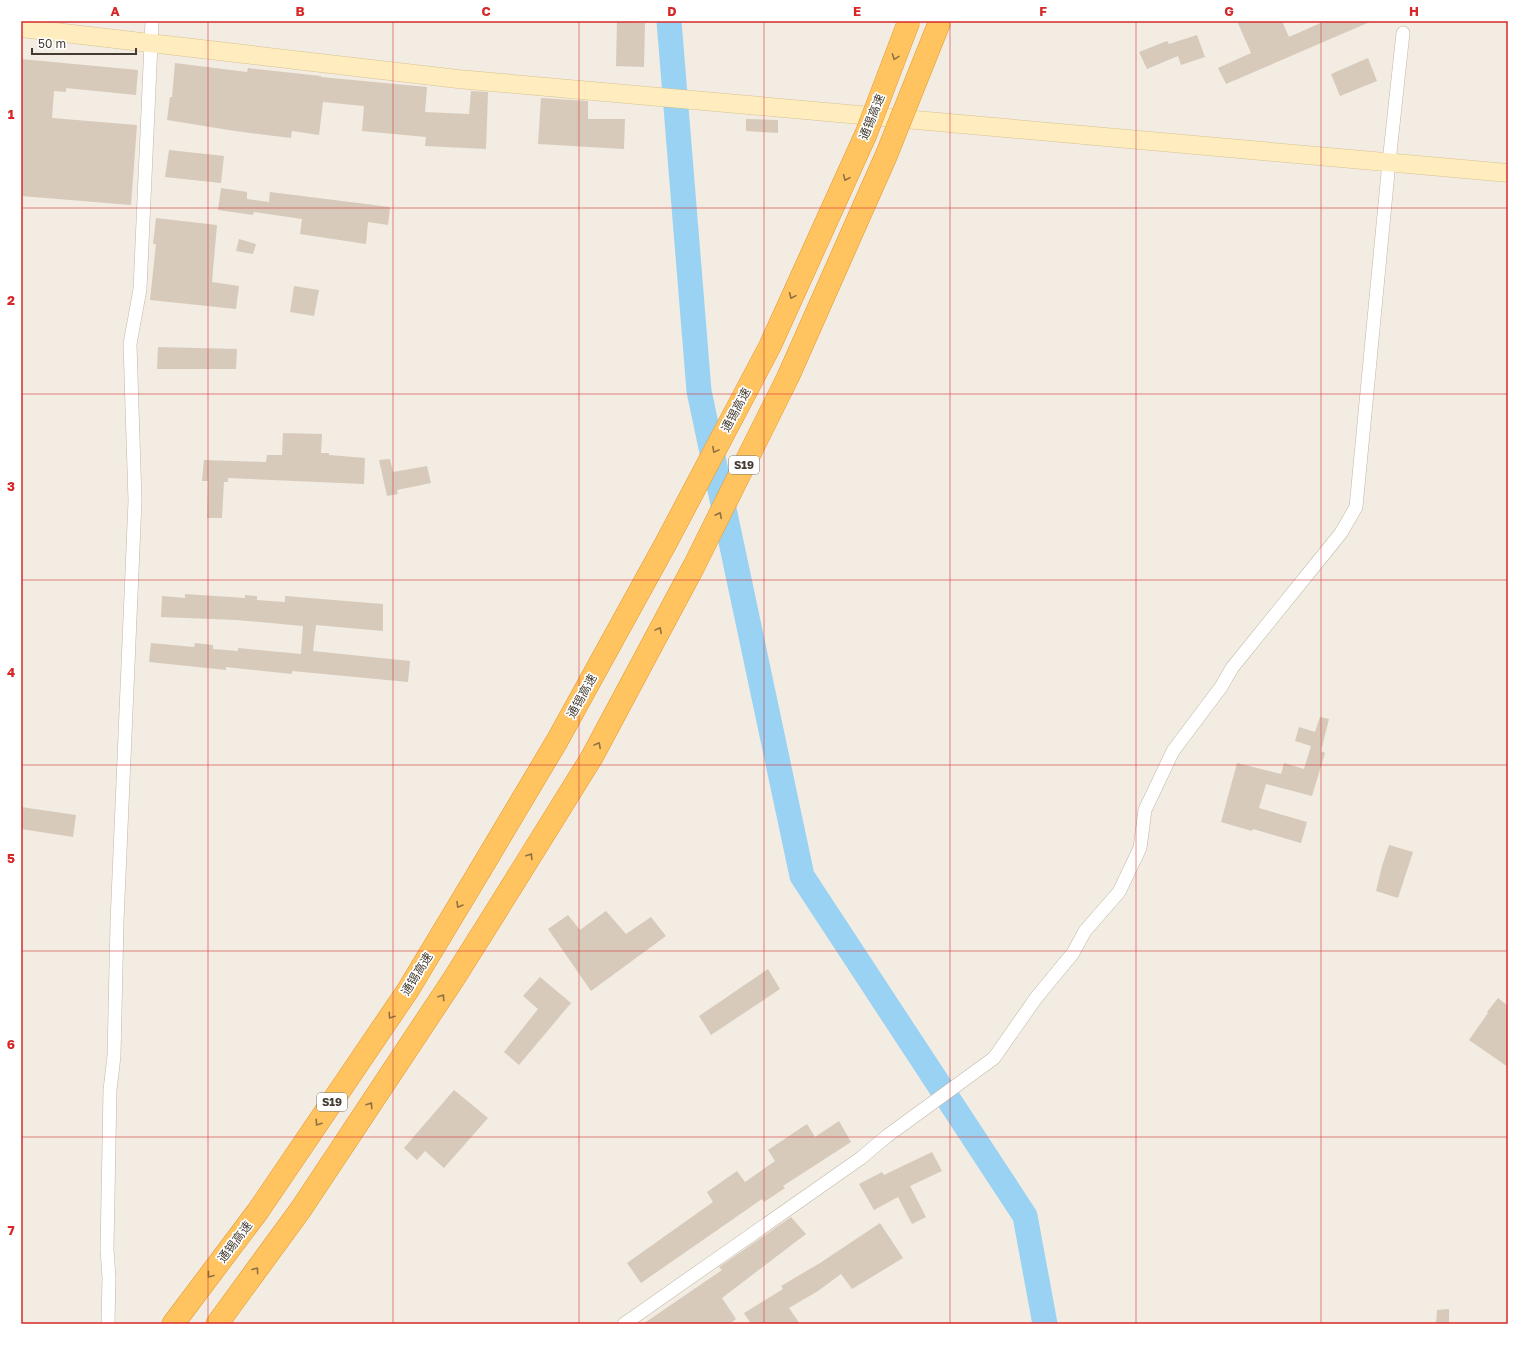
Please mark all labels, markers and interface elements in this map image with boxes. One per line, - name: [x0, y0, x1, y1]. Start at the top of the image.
- text: A: [110, 3, 120, 19]
- text: B: [295, 3, 305, 19]
- text: C: [481, 3, 491, 19]
- text: D: [667, 3, 677, 19]
- text: E: [853, 3, 861, 19]
- text: F: [1039, 3, 1047, 19]
- text: G: [1224, 3, 1234, 19]
- text: H: [1409, 3, 1419, 19]
- scale bar: [32, 30, 136, 56]
- text: 50 m: [38, 36, 66, 51]
- one-way arrow: [891, 54, 899, 61]
- street label: 通锡高速: [856, 92, 887, 142]
- text: 1: [8, 106, 15, 122]
- one-way arrow: [843, 173, 851, 181]
- text: 2: [7, 292, 15, 308]
- one-way arrow: [789, 292, 797, 300]
- street label: 通锡高速: [718, 385, 753, 434]
- one-way arrow: [712, 446, 720, 453]
- road number: S19: [729, 456, 759, 474]
- text: 3: [7, 478, 15, 494]
- one-way arrow: [714, 512, 722, 519]
- one-way arrow: [655, 627, 662, 634]
- text: 4: [7, 664, 15, 680]
- street label: 通锡高速: [563, 671, 600, 720]
- one-way arrow: [594, 742, 601, 749]
- text: 5: [7, 850, 15, 866]
- one-way arrow: [526, 853, 533, 860]
- one-way arrow: [456, 901, 463, 908]
- street label: 通锡高速: [397, 949, 436, 998]
- one-way arrow: [437, 994, 445, 1001]
- one-way arrow: [388, 1012, 395, 1019]
- text: 6: [7, 1036, 15, 1052]
- road number: S19: [317, 1093, 347, 1111]
- one-way arrow: [365, 1102, 373, 1109]
- one-way arrow: [315, 1119, 322, 1126]
- street label: 通锡高速: [214, 1218, 255, 1265]
- text: 7: [7, 1222, 15, 1238]
- one-way arrow: [251, 1267, 259, 1274]
- one-way arrow: [207, 1271, 215, 1278]

